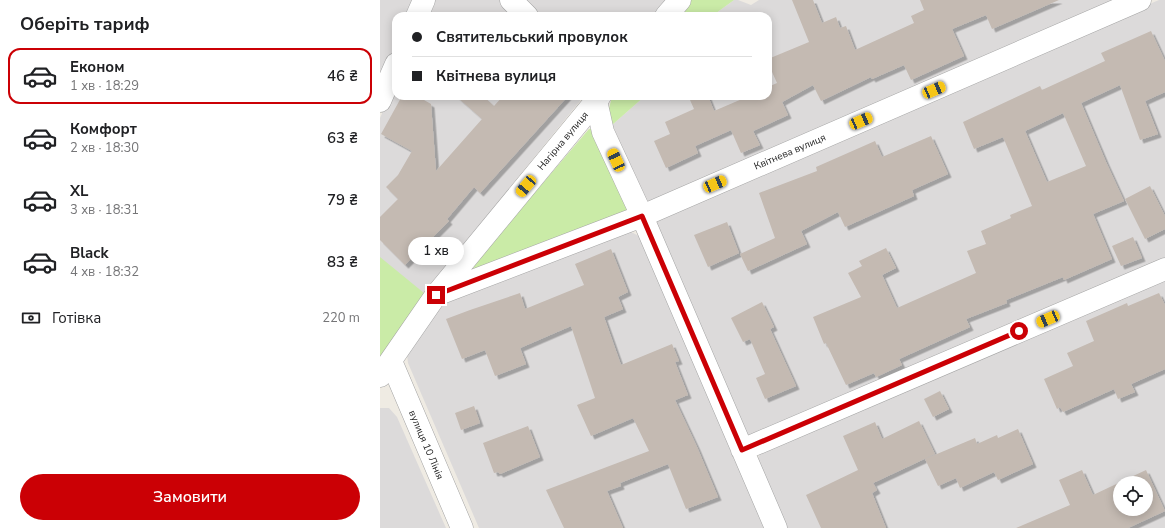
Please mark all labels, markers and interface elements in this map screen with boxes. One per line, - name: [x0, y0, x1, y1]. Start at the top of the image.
- text: Оберіть тариф: [20, 12, 150, 36]
- text: Святительський провулок: [436, 27, 628, 47]
- text: Економ: [70, 57, 124, 77]
- icon: car: [22, 58, 58, 94]
- text: 46 ₴: [327, 66, 358, 86]
- text: Квітнева вулиця: [436, 66, 556, 86]
- text: 1 хв · 18:29: [70, 77, 139, 95]
- car: [921, 80, 947, 100]
- street label: Нагірна вулиця: [534, 109, 592, 173]
- car: [848, 111, 874, 131]
- text: Комфорт: [70, 119, 137, 139]
- icon: car: [22, 120, 58, 156]
- text: 63 ₴: [327, 128, 358, 148]
- street label: Квітнева вулиця: [752, 131, 828, 173]
- text: 2 хв · 18:30: [70, 139, 139, 157]
- car: [605, 147, 627, 173]
- car: [514, 173, 538, 199]
- car: [702, 174, 728, 194]
- text: XL: [70, 181, 89, 201]
- icon: car: [22, 182, 58, 218]
- text: 79 ₴: [327, 190, 358, 210]
- text: 3 хв · 18:31: [70, 201, 139, 219]
- callout: 1 хв: [408, 237, 464, 265]
- text: 1 хв: [423, 242, 449, 260]
- text: Black: [70, 243, 108, 263]
- icon: car: [22, 244, 58, 280]
- text: 83 ₴: [327, 252, 358, 272]
- text: 4 хв · 18:32: [70, 263, 139, 281]
- route end: [427, 286, 445, 304]
- icon: cash: [20, 307, 42, 329]
- text: Готівка: [52, 308, 101, 328]
- text: 220 m: [322, 309, 360, 327]
- car: [1035, 309, 1061, 329]
- route start: [1010, 322, 1028, 340]
- street label: вулиця 10 Лінія: [405, 408, 447, 482]
- button: Замовити: [20, 474, 360, 520]
- map controls: [1113, 476, 1153, 516]
- button: locate: [1113, 476, 1153, 516]

